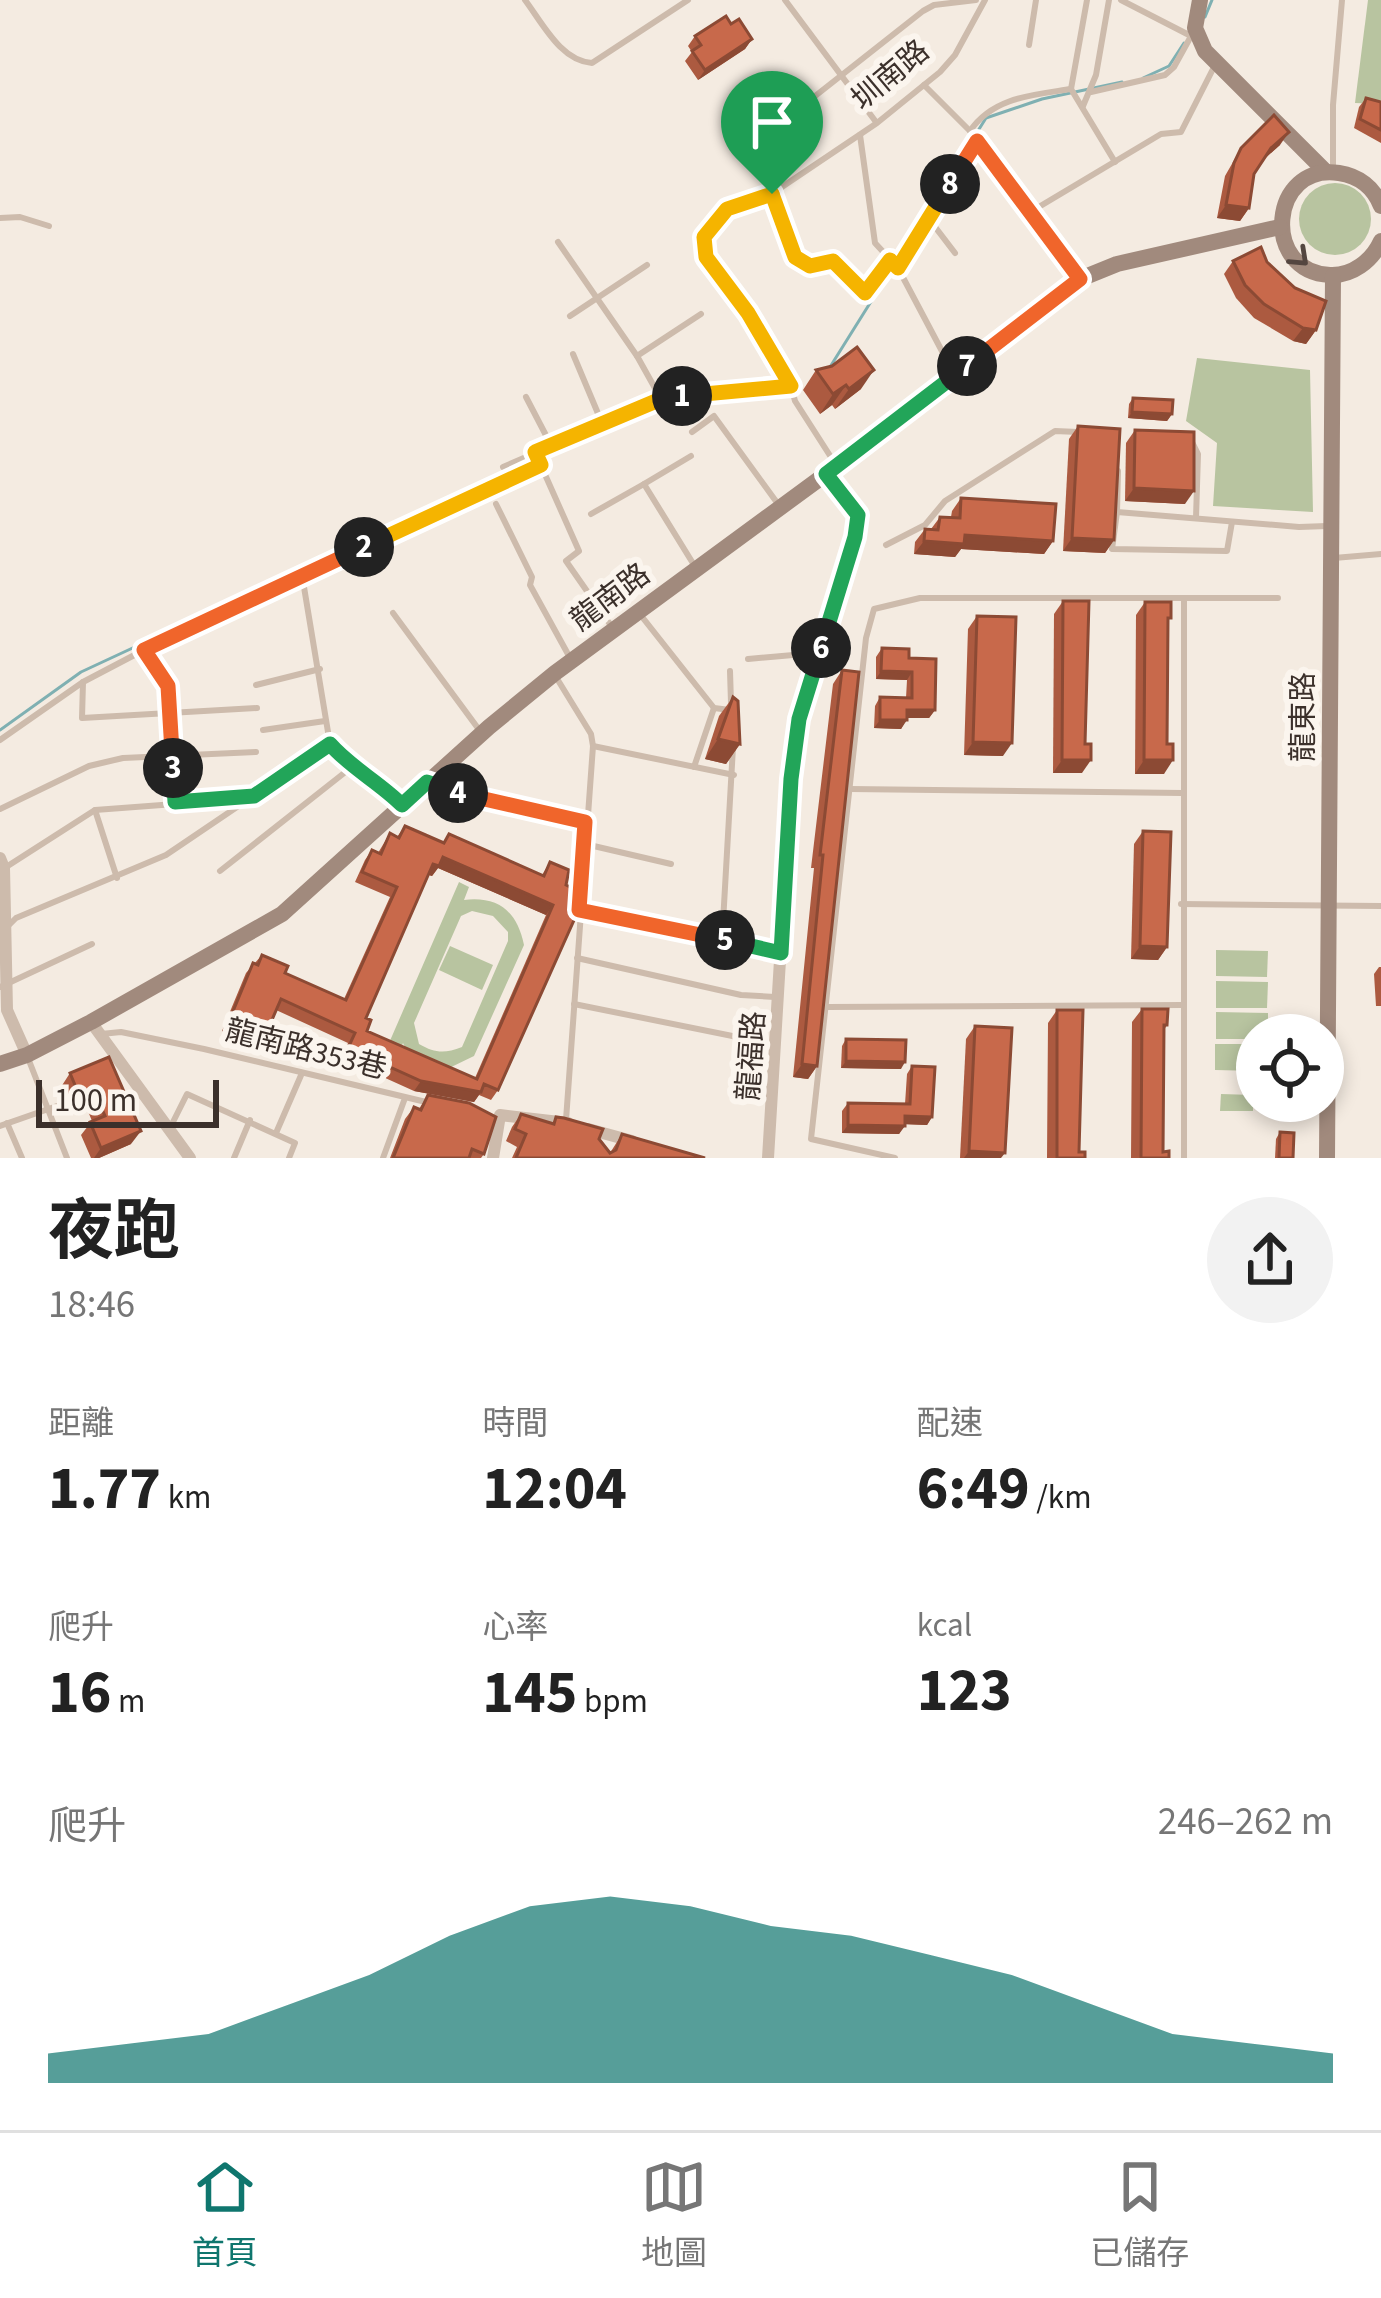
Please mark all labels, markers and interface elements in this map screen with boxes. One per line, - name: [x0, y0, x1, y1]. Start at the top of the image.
- street label: 圳南路: [842, 30, 939, 121]
- pin: [721, 71, 823, 194]
- icon: arrive: [739, 89, 805, 155]
- pin: 8: [920, 154, 980, 214]
- text: 8: [941, 160, 959, 207]
- one-way arrow: [1286, 244, 1308, 266]
- pin: 7: [937, 336, 997, 396]
- text: 7: [958, 342, 976, 389]
- pin: 1: [652, 366, 712, 426]
- text: 1: [673, 372, 691, 419]
- pin: 2: [334, 517, 394, 577]
- text: 2: [355, 523, 373, 570]
- street label: 龍南路: [561, 553, 659, 642]
- pin: 6: [791, 618, 851, 678]
- text: 6: [812, 624, 830, 671]
- street label: 龍東路: [1282, 672, 1325, 762]
- pin: 3: [143, 738, 203, 798]
- text: 3: [164, 744, 182, 791]
- pin: 4: [428, 763, 488, 823]
- text: 4: [449, 769, 467, 816]
- pin: 5: [695, 910, 755, 970]
- text: 5: [716, 916, 734, 963]
- street label: 龍南路353巷: [221, 1009, 391, 1090]
- street label: 龍福路: [727, 1010, 776, 1102]
- map controls: [1236, 1014, 1344, 1122]
- button: locate: [1236, 1014, 1344, 1122]
- scale bar: [36, 1074, 219, 1127]
- text: 100 m: [54, 1077, 137, 1124]
- text: 夜跑: [48, 1185, 180, 1279]
- button: share: [1207, 1197, 1333, 1323]
- text: 18:46: [48, 1277, 135, 1333]
- text: 距離: [48, 1400, 114, 1447]
- text: 時間: [482, 1400, 548, 1447]
- text: 配速: [917, 1400, 983, 1447]
- text: 1.77: [48, 1447, 161, 1532]
- text: 12:04: [482, 1447, 627, 1532]
- text: 6:49: [917, 1447, 1030, 1532]
- text: km: [161, 1474, 211, 1521]
- text: /km: [1030, 1474, 1092, 1521]
- text: kcal: [917, 1602, 972, 1649]
- text: 爬升: [48, 1604, 114, 1651]
- text: 心率: [482, 1604, 548, 1651]
- text: 123: [917, 1649, 1012, 1734]
- text: 16: [48, 1651, 111, 1736]
- text: 145: [482, 1651, 577, 1736]
- text: m: [111, 1678, 145, 1725]
- text: bpm: [577, 1678, 648, 1725]
- text: 246–262 m: [1158, 1794, 1333, 1850]
- text: 爬升: [48, 1799, 126, 1855]
- tab: 首頁: [192, 2154, 258, 2277]
- tab: 地圖: [641, 2154, 707, 2277]
- tab: 已儲存: [1090, 2154, 1189, 2277]

